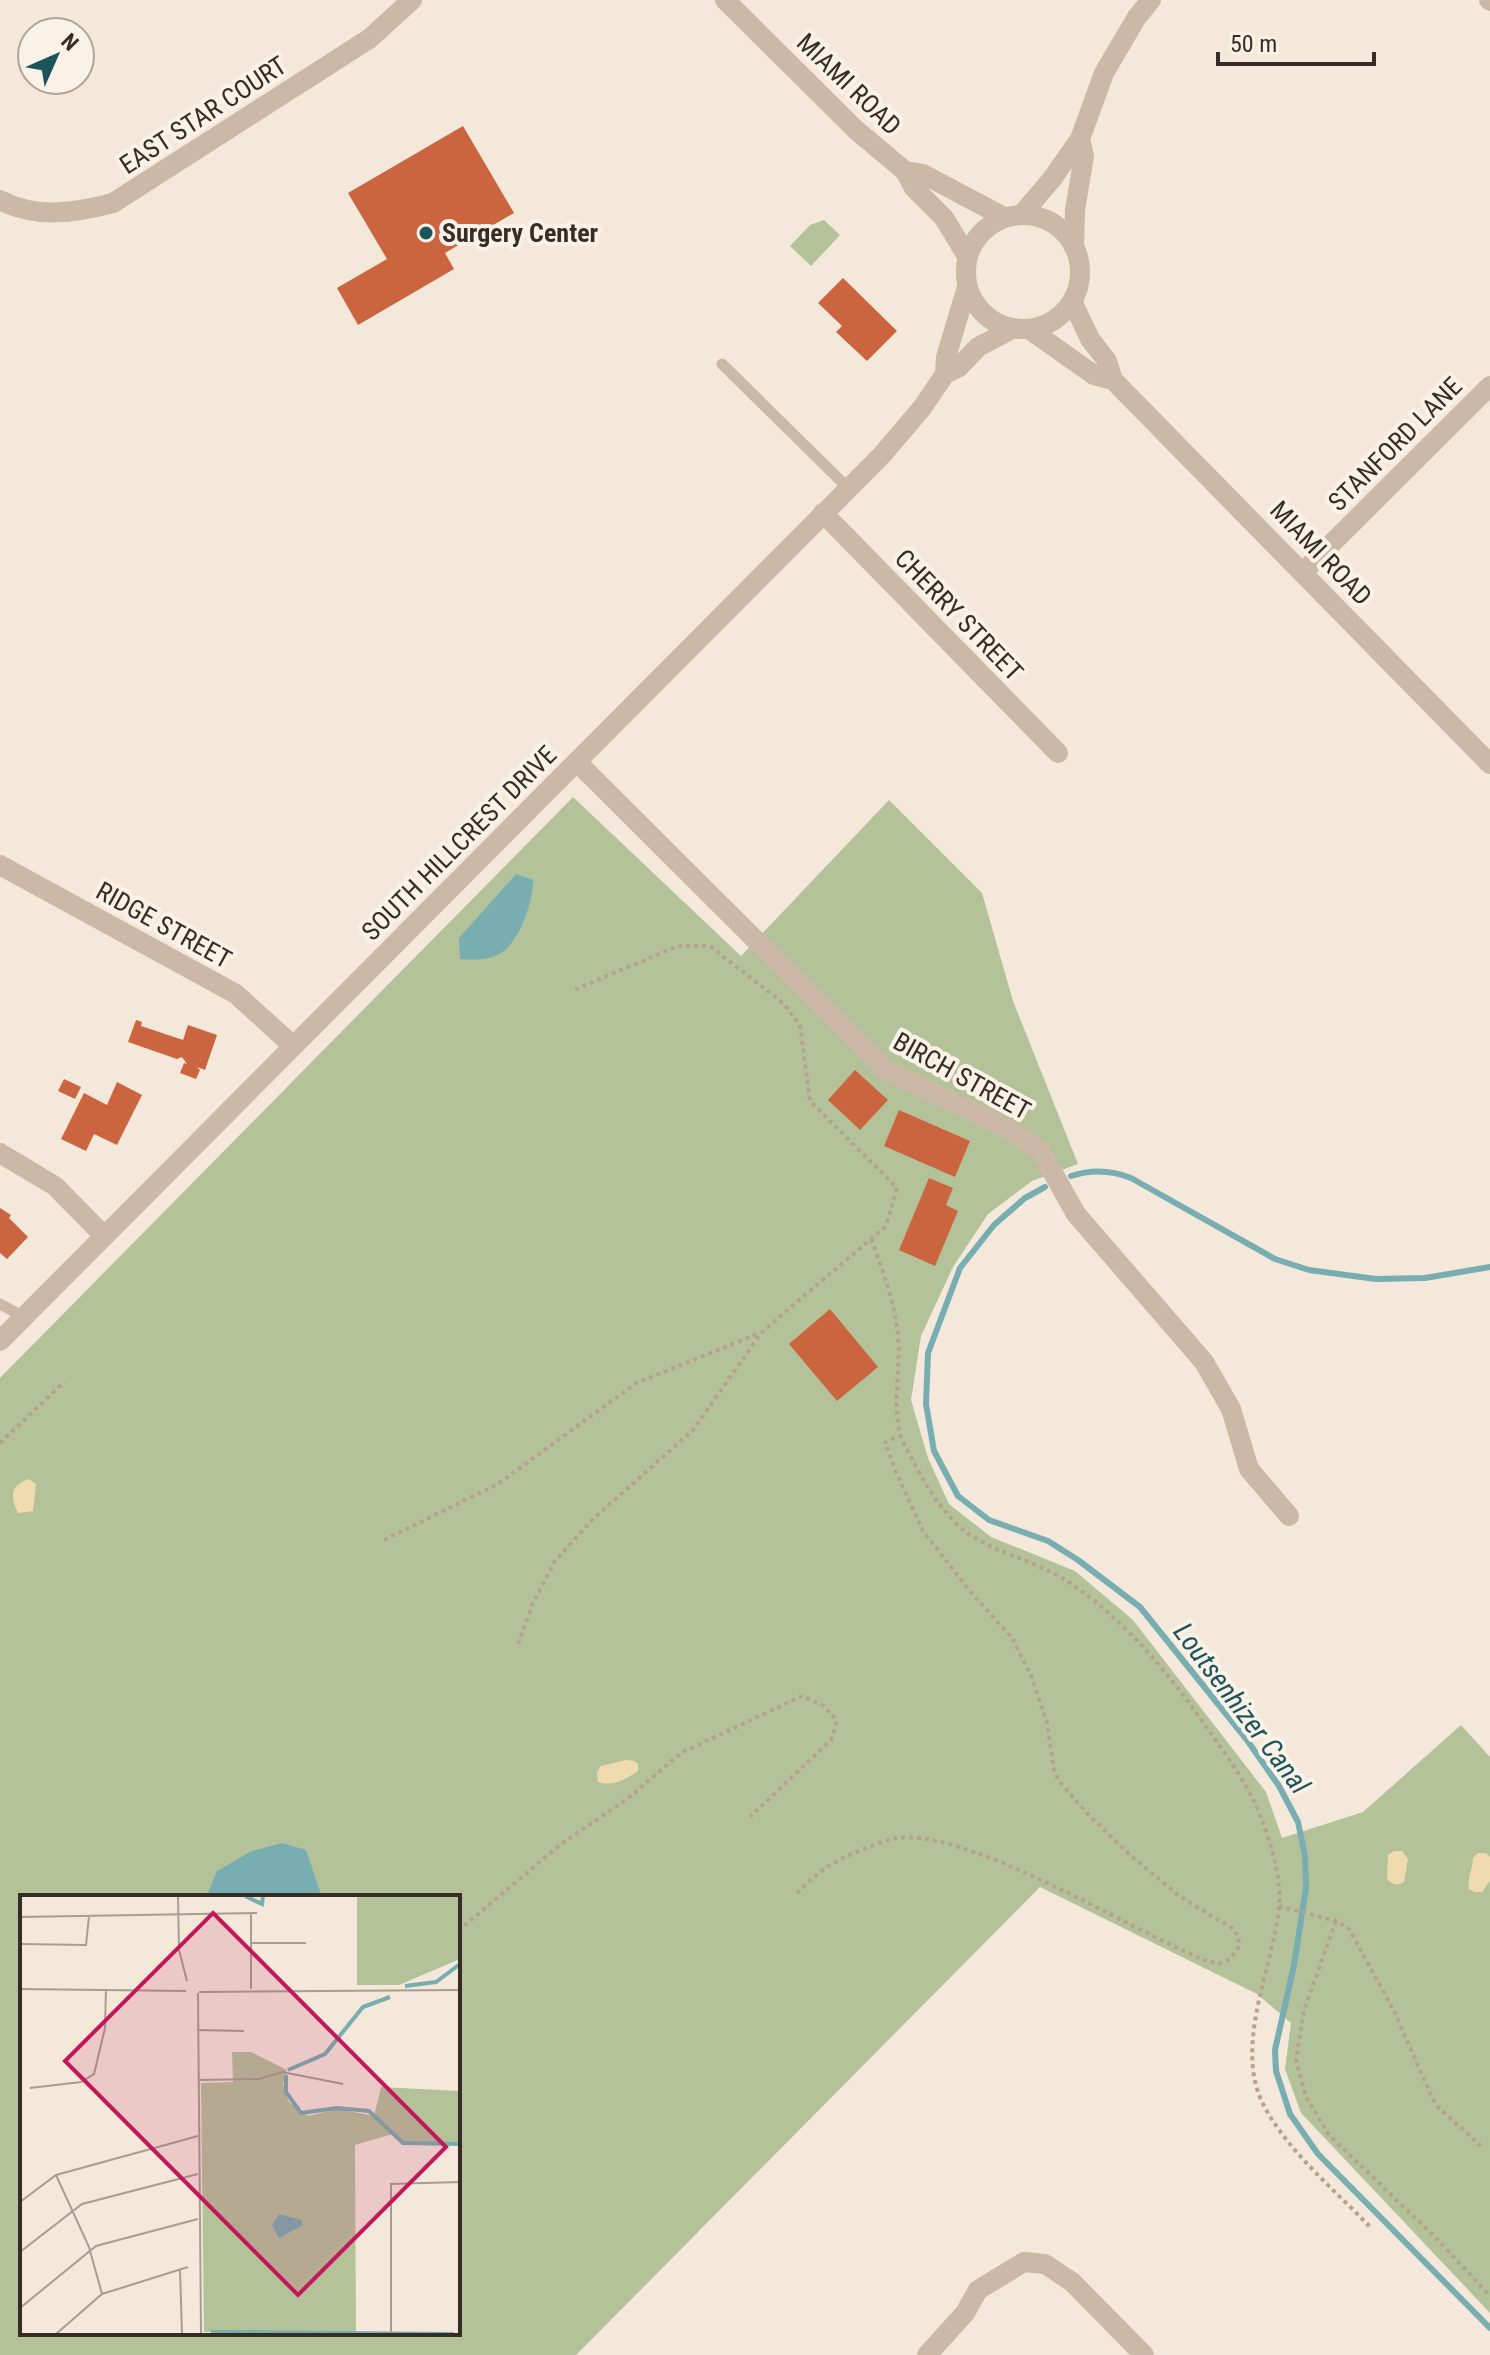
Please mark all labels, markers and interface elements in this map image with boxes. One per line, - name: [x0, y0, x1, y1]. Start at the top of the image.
- north arrow: [16, 16, 96, 96]
- scale bar: [1218, 16, 1374, 66]
- street label: MIAMI ROAD: [791, 27, 907, 141]
- text: N: [56, 29, 83, 56]
- text: 50 m: [1230, 30, 1277, 58]
- street label: EAST STAR COURT: [114, 50, 292, 180]
- place label: Surgery Center: [442, 218, 599, 248]
- marker: Surgery Center: [417, 224, 435, 242]
- street label: STANFORD LANE: [1322, 371, 1468, 517]
- street label: MIAMI ROAD: [1264, 495, 1378, 611]
- street label: CHERRY STREET: [889, 543, 1029, 687]
- street label: SOUTH HILLCREST DRIVE: [356, 740, 562, 946]
- street label: RIDGE STREET: [91, 876, 237, 974]
- street label: BIRCH STREET: [888, 1026, 1036, 1126]
- water label: Loutsenhizer Canal: [1167, 1616, 1317, 1801]
- inset map: [20, 1895, 460, 2335]

